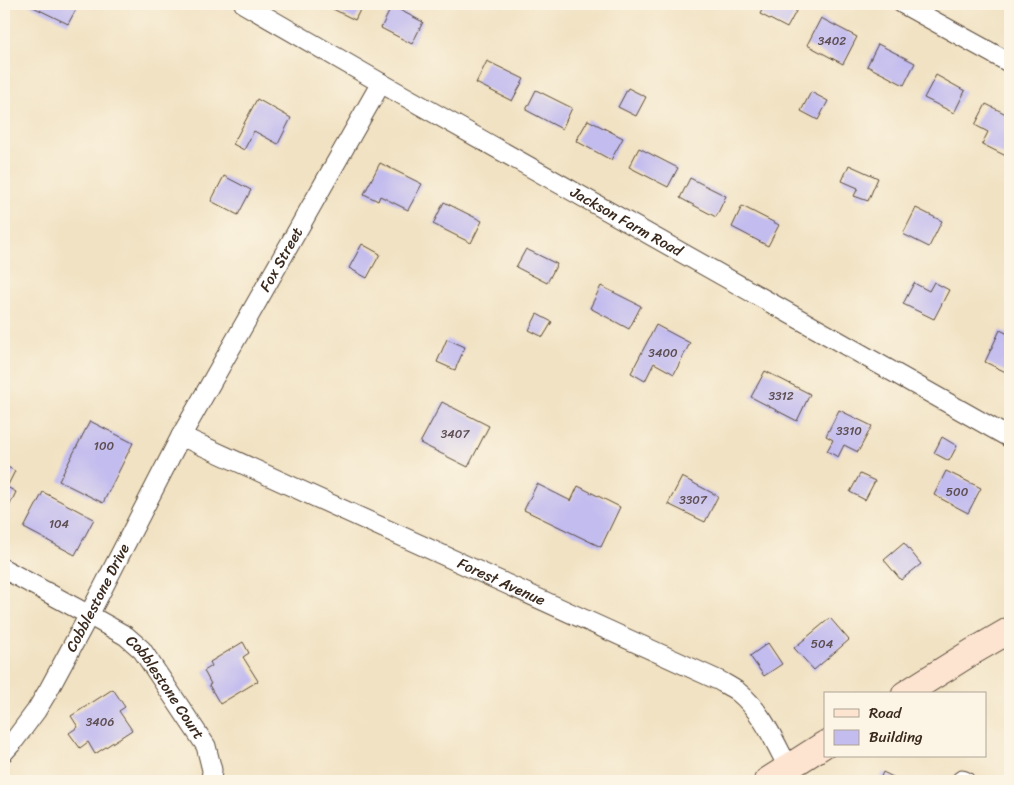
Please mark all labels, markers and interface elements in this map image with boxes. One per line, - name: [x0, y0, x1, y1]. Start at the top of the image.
- house number: 3402: [818, 30, 846, 52]
- street label: Jackson Farm Road: [565, 179, 688, 264]
- street label: Fox Street: [252, 222, 310, 297]
- house number: 3400: [648, 342, 678, 364]
- house number: 3312: [768, 385, 794, 407]
- house number: 3310: [836, 420, 862, 442]
- house number: 3407: [441, 423, 470, 445]
- house number: 100: [94, 435, 115, 457]
- house number: 500: [946, 481, 969, 503]
- house number: 3307: [679, 489, 708, 511]
- house number: 104: [49, 513, 70, 535]
- street label: Cobblestone Drive: [58, 539, 137, 657]
- street label: Forest Avenue: [453, 550, 550, 613]
- street label: Cobblestone Court: [120, 628, 212, 745]
- house number: 504: [811, 633, 834, 655]
- legend: [824, 692, 986, 758]
- text: Road: [869, 700, 902, 726]
- house number: 3406: [86, 711, 114, 733]
- text: Building: [869, 724, 923, 750]

